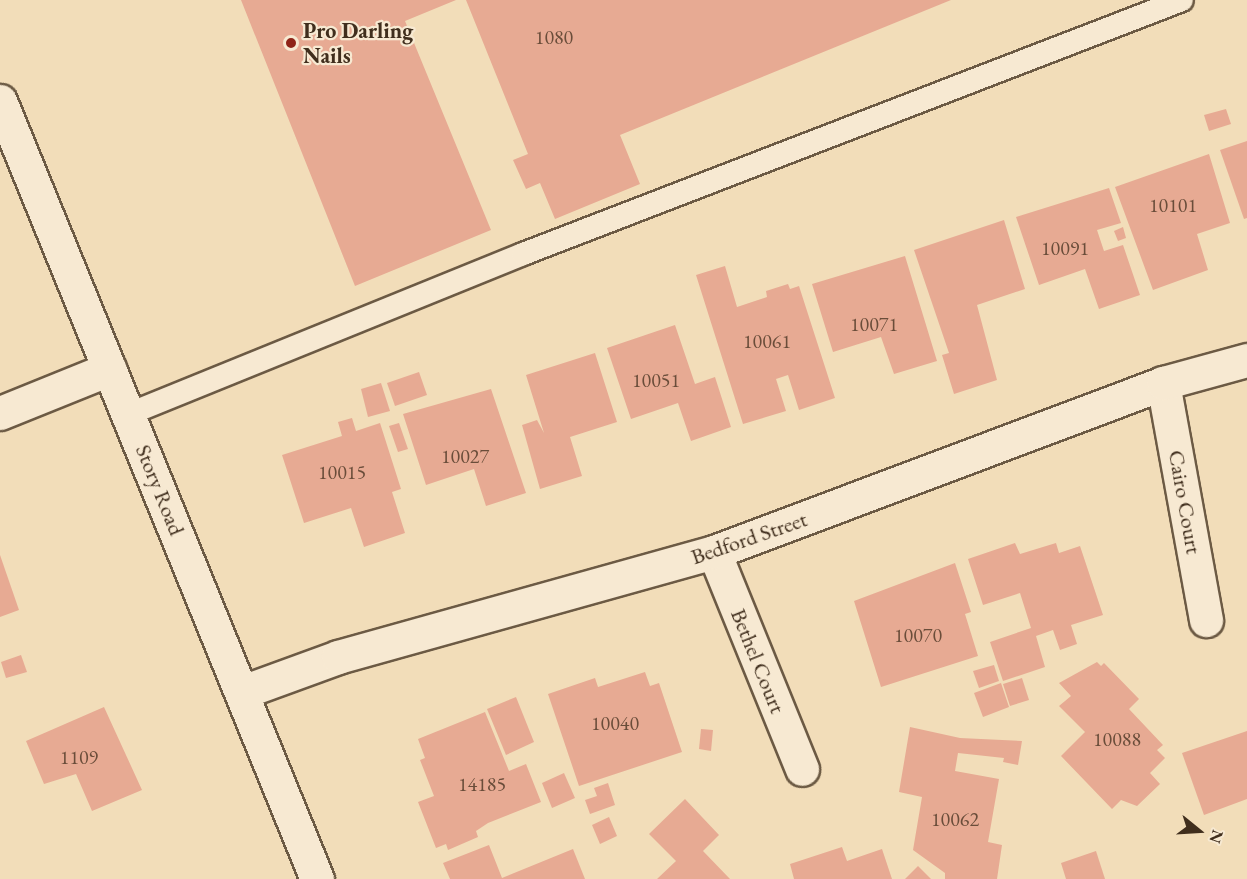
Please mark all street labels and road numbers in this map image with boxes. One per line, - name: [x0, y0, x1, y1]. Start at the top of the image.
- street label: Story Road: [130, 441, 190, 539]
- street label: Cairo Court: [1163, 448, 1207, 556]
- street label: Bedford Street: [688, 506, 810, 570]
- street label: Bethel Court: [725, 605, 791, 717]

